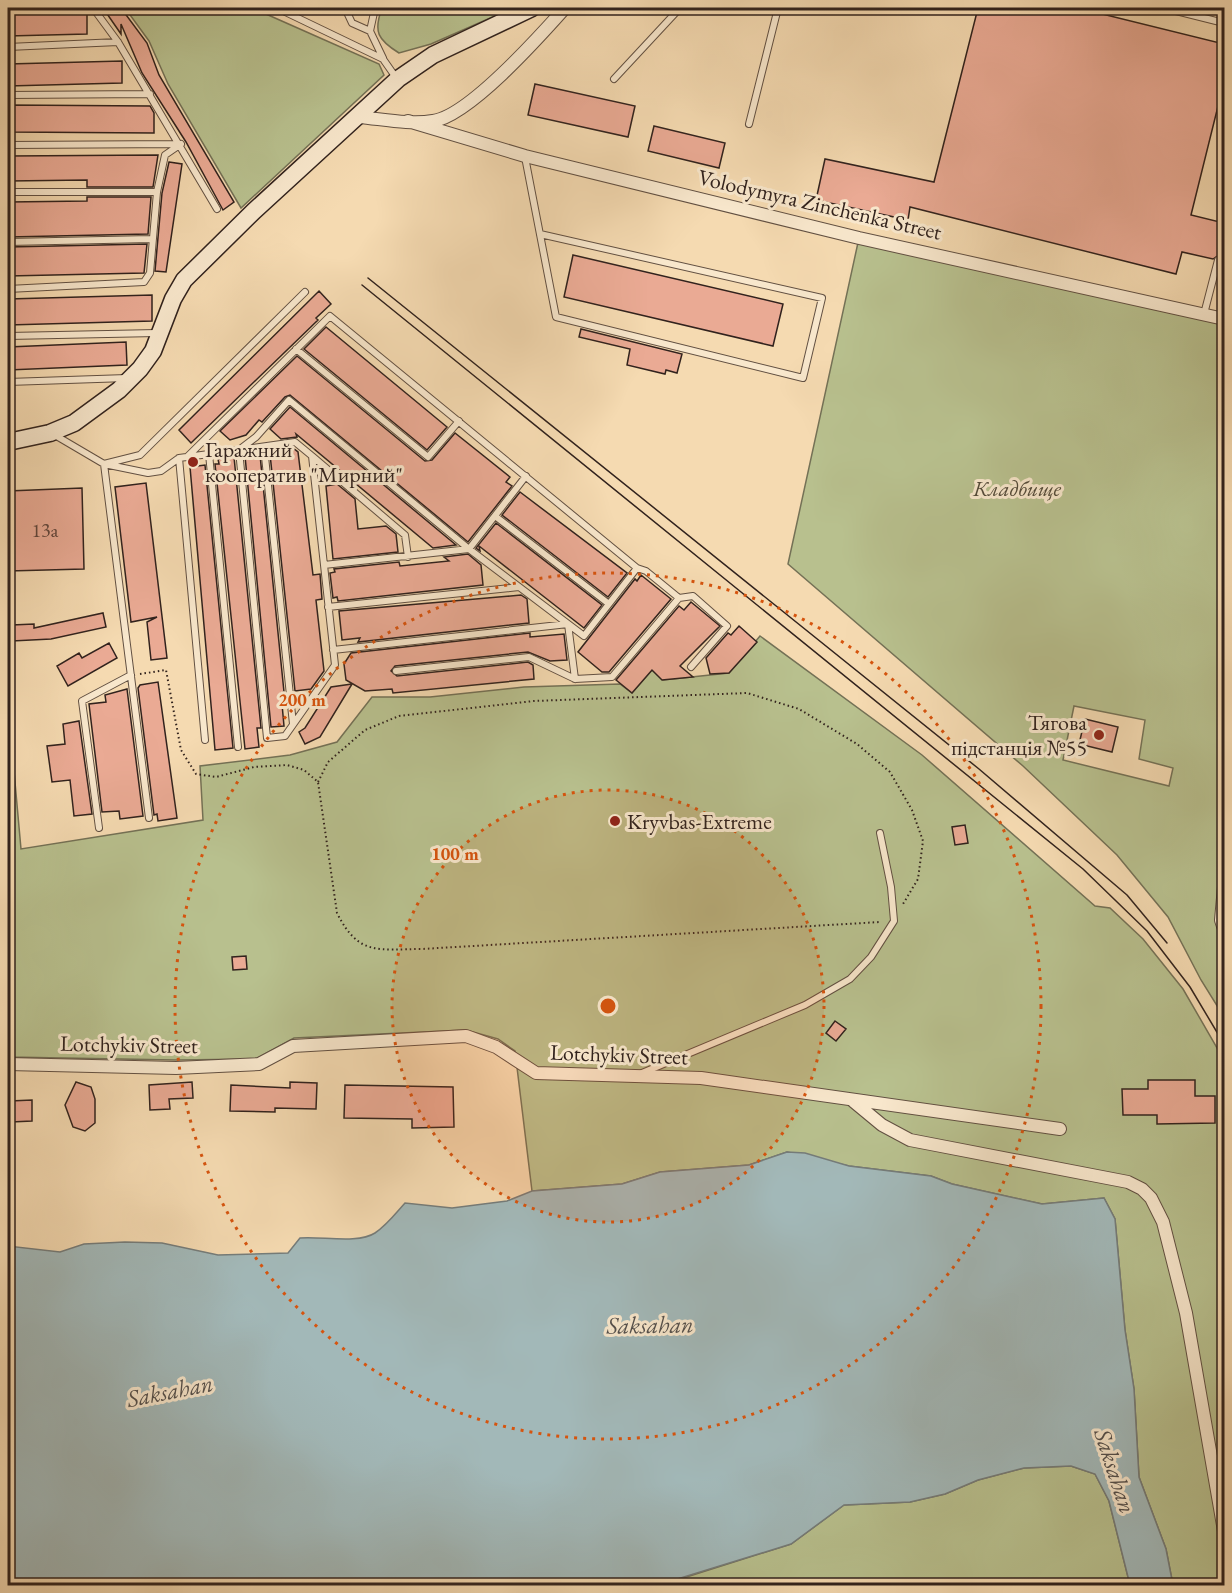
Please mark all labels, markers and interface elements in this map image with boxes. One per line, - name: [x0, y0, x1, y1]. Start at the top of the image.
- street label: Volodymyra Zinchenka Street: [695, 162, 945, 247]
- place label: Гаражний кооператив "Мирний": [205, 435, 403, 489]
- marker: Гаражний кооператив "Мирний": [186, 455, 200, 469]
- park label: Кладбище: [972, 474, 1061, 503]
- house number: 13а: [31, 517, 59, 543]
- text: 200 m: [278, 688, 326, 711]
- place label: Тягова підстанція №55: [951, 708, 1087, 762]
- marker: Тягова підстанція №55: [1092, 728, 1106, 742]
- place label: Kryvbas-Extreme: [627, 807, 772, 836]
- marker: Kryvbas-Extreme: [608, 814, 622, 828]
- text: 100 m: [431, 842, 479, 865]
- centre of rings: [598, 996, 618, 1016]
- street label: Lotchykiv Street: [60, 1029, 198, 1060]
- street label: Lotchykiv Street: [550, 1038, 688, 1071]
- water label: Saksahan: [605, 1308, 694, 1341]
- water label: Saksahan: [123, 1367, 216, 1414]
- water label: Saksahan: [1087, 1424, 1144, 1517]

